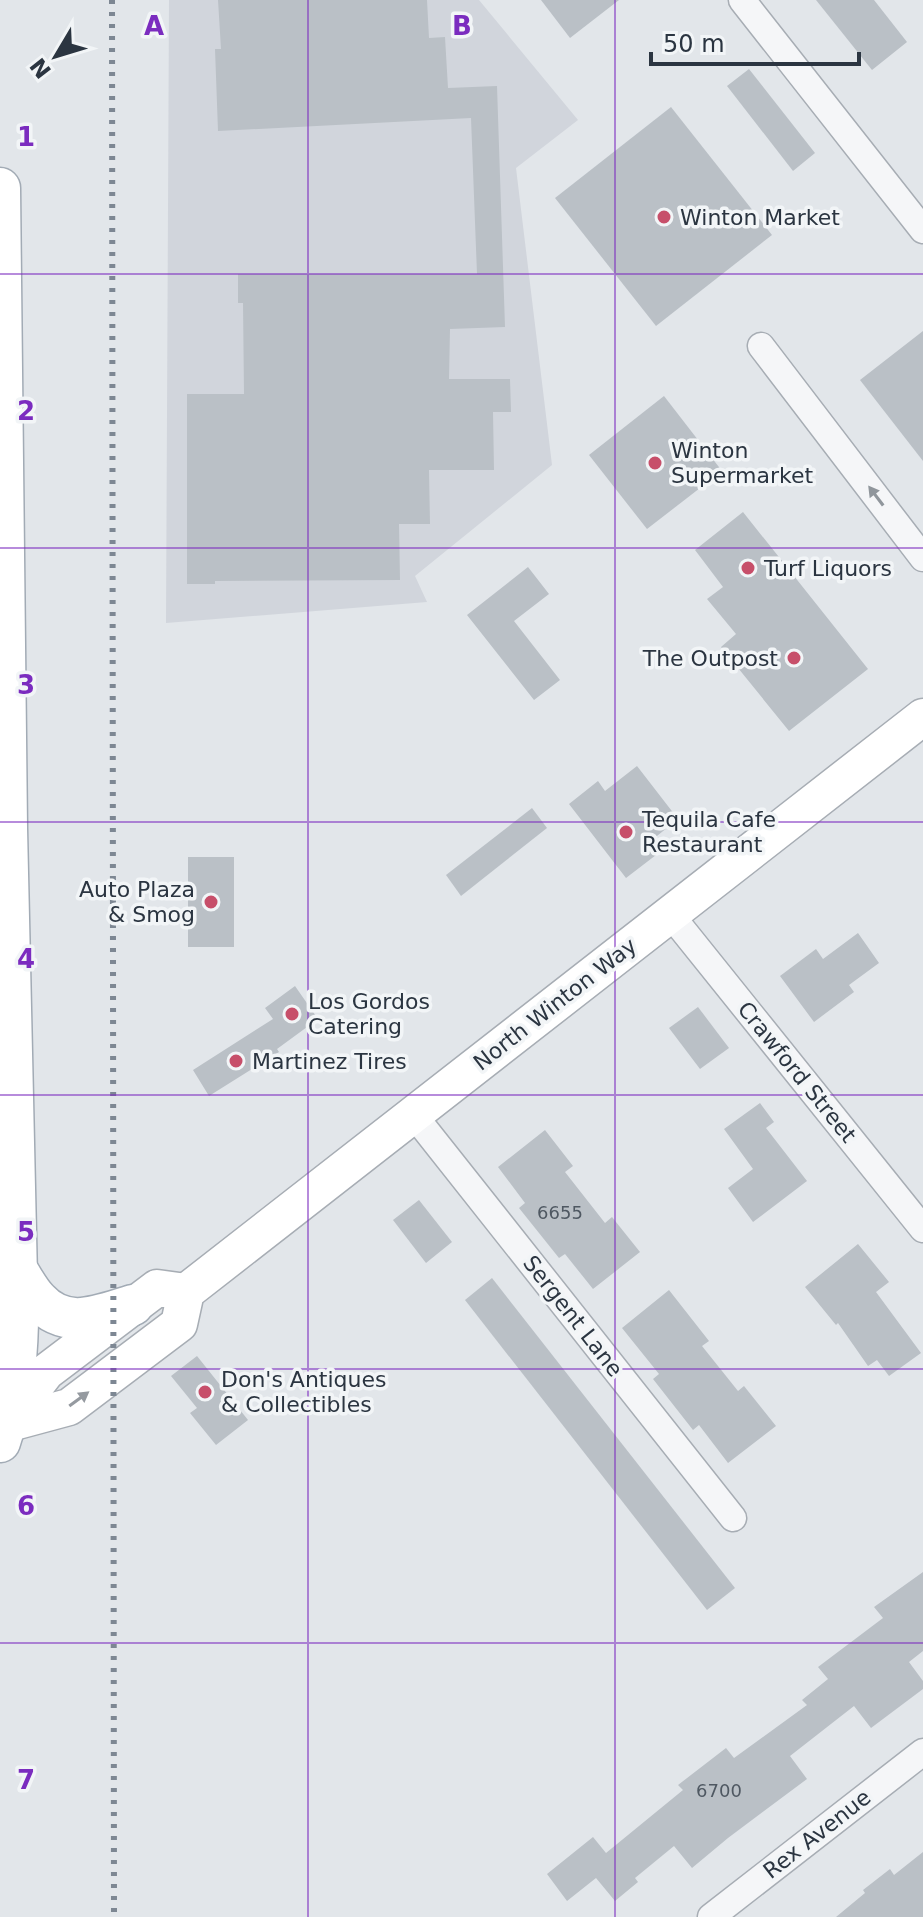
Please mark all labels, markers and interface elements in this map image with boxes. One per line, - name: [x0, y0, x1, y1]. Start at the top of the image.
- text: A: [144, 11, 164, 41]
- text: B: [452, 11, 472, 41]
- north arrow: [16, 16, 96, 96]
- scale bar: [651, 16, 859, 66]
- text: 50 m: [663, 30, 725, 58]
- text: N: [25, 53, 56, 83]
- text: 1: [17, 122, 35, 152]
- place label: Winton Market: [680, 205, 840, 230]
- marker: Winton Market: [655, 208, 673, 226]
- text: 2: [17, 396, 35, 426]
- place label: Winton Supermarket: [671, 438, 814, 488]
- marker: Winton Supermarket: [646, 454, 664, 472]
- one-way arrow: [868, 486, 884, 506]
- place label: Turf Liquors: [763, 556, 892, 581]
- marker: Turf Liquors: [739, 559, 757, 577]
- place label: The Outpost: [642, 646, 778, 671]
- marker: The Outpost: [785, 649, 803, 667]
- text: 3: [17, 670, 35, 700]
- place label: Tequila Cafe Restaurant: [641, 807, 776, 857]
- marker: Tequila Cafe Restaurant: [617, 823, 635, 841]
- place label: Auto Plaza & Smog: [79, 877, 195, 927]
- marker: Auto Plaza & Smog: [202, 893, 220, 911]
- street label: North Winton Way: [469, 933, 641, 1075]
- text: 4: [17, 944, 35, 974]
- place label: Los Gordos Catering: [308, 989, 430, 1039]
- street label: Crawford Street: [733, 997, 862, 1148]
- marker: Los Gordos Catering: [283, 1005, 301, 1023]
- place label: Martinez Tires: [252, 1049, 407, 1074]
- marker: Martinez Tires: [227, 1052, 245, 1070]
- house number: 6655: [537, 1202, 583, 1223]
- text: 5: [17, 1217, 35, 1247]
- street label: Sergent Lane: [518, 1251, 628, 1381]
- place label: Don's Antiques & Collectibles: [221, 1367, 386, 1417]
- marker: Don's Antiques & Collectibles: [196, 1383, 214, 1401]
- one-way arrow: [69, 1392, 90, 1407]
- text: 6: [17, 1491, 35, 1521]
- text: 7: [17, 1765, 35, 1795]
- house number: 6700: [696, 1780, 742, 1801]
- street label: Rex Avenue: [758, 1784, 876, 1884]

